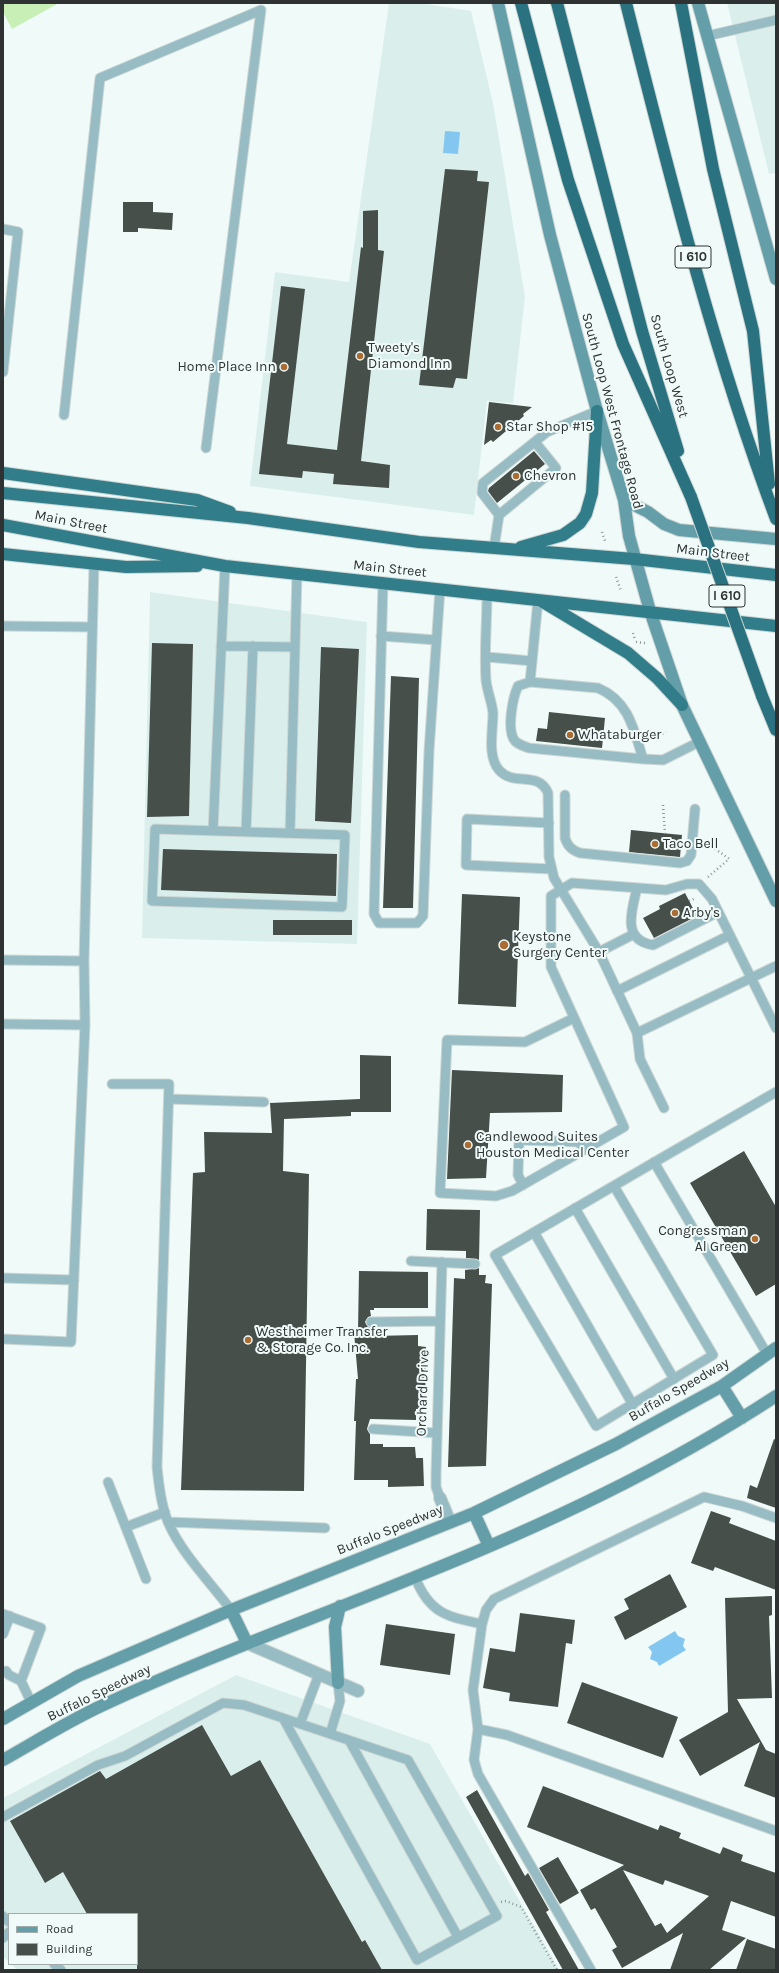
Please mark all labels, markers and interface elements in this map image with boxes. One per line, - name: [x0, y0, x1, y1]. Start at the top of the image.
- road number: I 610: [675, 246, 711, 268]
- street label: South Loop West Frontage Road: [578, 311, 646, 511]
- street label: South Loop West: [646, 312, 692, 420]
- place label: Tweety's Diamond Inn: [368, 340, 451, 372]
- marker: Tweety's Diamond Inn: [355, 351, 365, 361]
- place label: Home Place Inn: [177, 359, 276, 375]
- marker: Home Place Inn: [279, 362, 289, 372]
- place label: Star Shop #15: [506, 419, 593, 435]
- marker: Star Shop #15: [493, 422, 503, 432]
- place label: Chevron: [524, 468, 576, 484]
- marker: Chevron: [511, 471, 521, 481]
- street label: Main Street: [33, 507, 109, 537]
- street label: Main Street: [675, 540, 751, 566]
- street label: Main Street: [352, 557, 428, 581]
- road number: I 610: [709, 585, 745, 607]
- place label: Whataburger: [578, 727, 661, 743]
- marker: Whataburger: [565, 730, 575, 740]
- place label: Taco Bell: [663, 836, 718, 852]
- marker: Taco Bell: [650, 839, 660, 849]
- place label: Arby's: [683, 905, 720, 921]
- marker: Arby's: [670, 908, 680, 918]
- place label: Keystone Surgery Center: [513, 929, 607, 962]
- marker: Keystone Surgery Center: [498, 939, 510, 951]
- place label: Candlewood Suites Houston Medical Center: [476, 1129, 629, 1162]
- marker: Candlewood Suites Houston Medical Center: [463, 1140, 473, 1150]
- place label: Congressman Al Green: [658, 1223, 747, 1256]
- marker: Congressman Al Green: [750, 1234, 760, 1244]
- place label: Westheimer Transfer & Storage Co. Inc.: [256, 1324, 388, 1356]
- marker: Westheimer Transfer & Storage Co. Inc.: [243, 1335, 253, 1345]
- street label: Orchard Drive: [413, 1349, 433, 1437]
- street label: Buffalo Speedway: [626, 1354, 732, 1426]
- street label: Buffalo Speedway: [334, 1501, 446, 1559]
- street label: Buffalo Speedway: [45, 1661, 153, 1725]
- legend: [8, 1913, 138, 1965]
- text: Road: [46, 1922, 74, 1936]
- text: Building: [46, 1942, 92, 1956]

